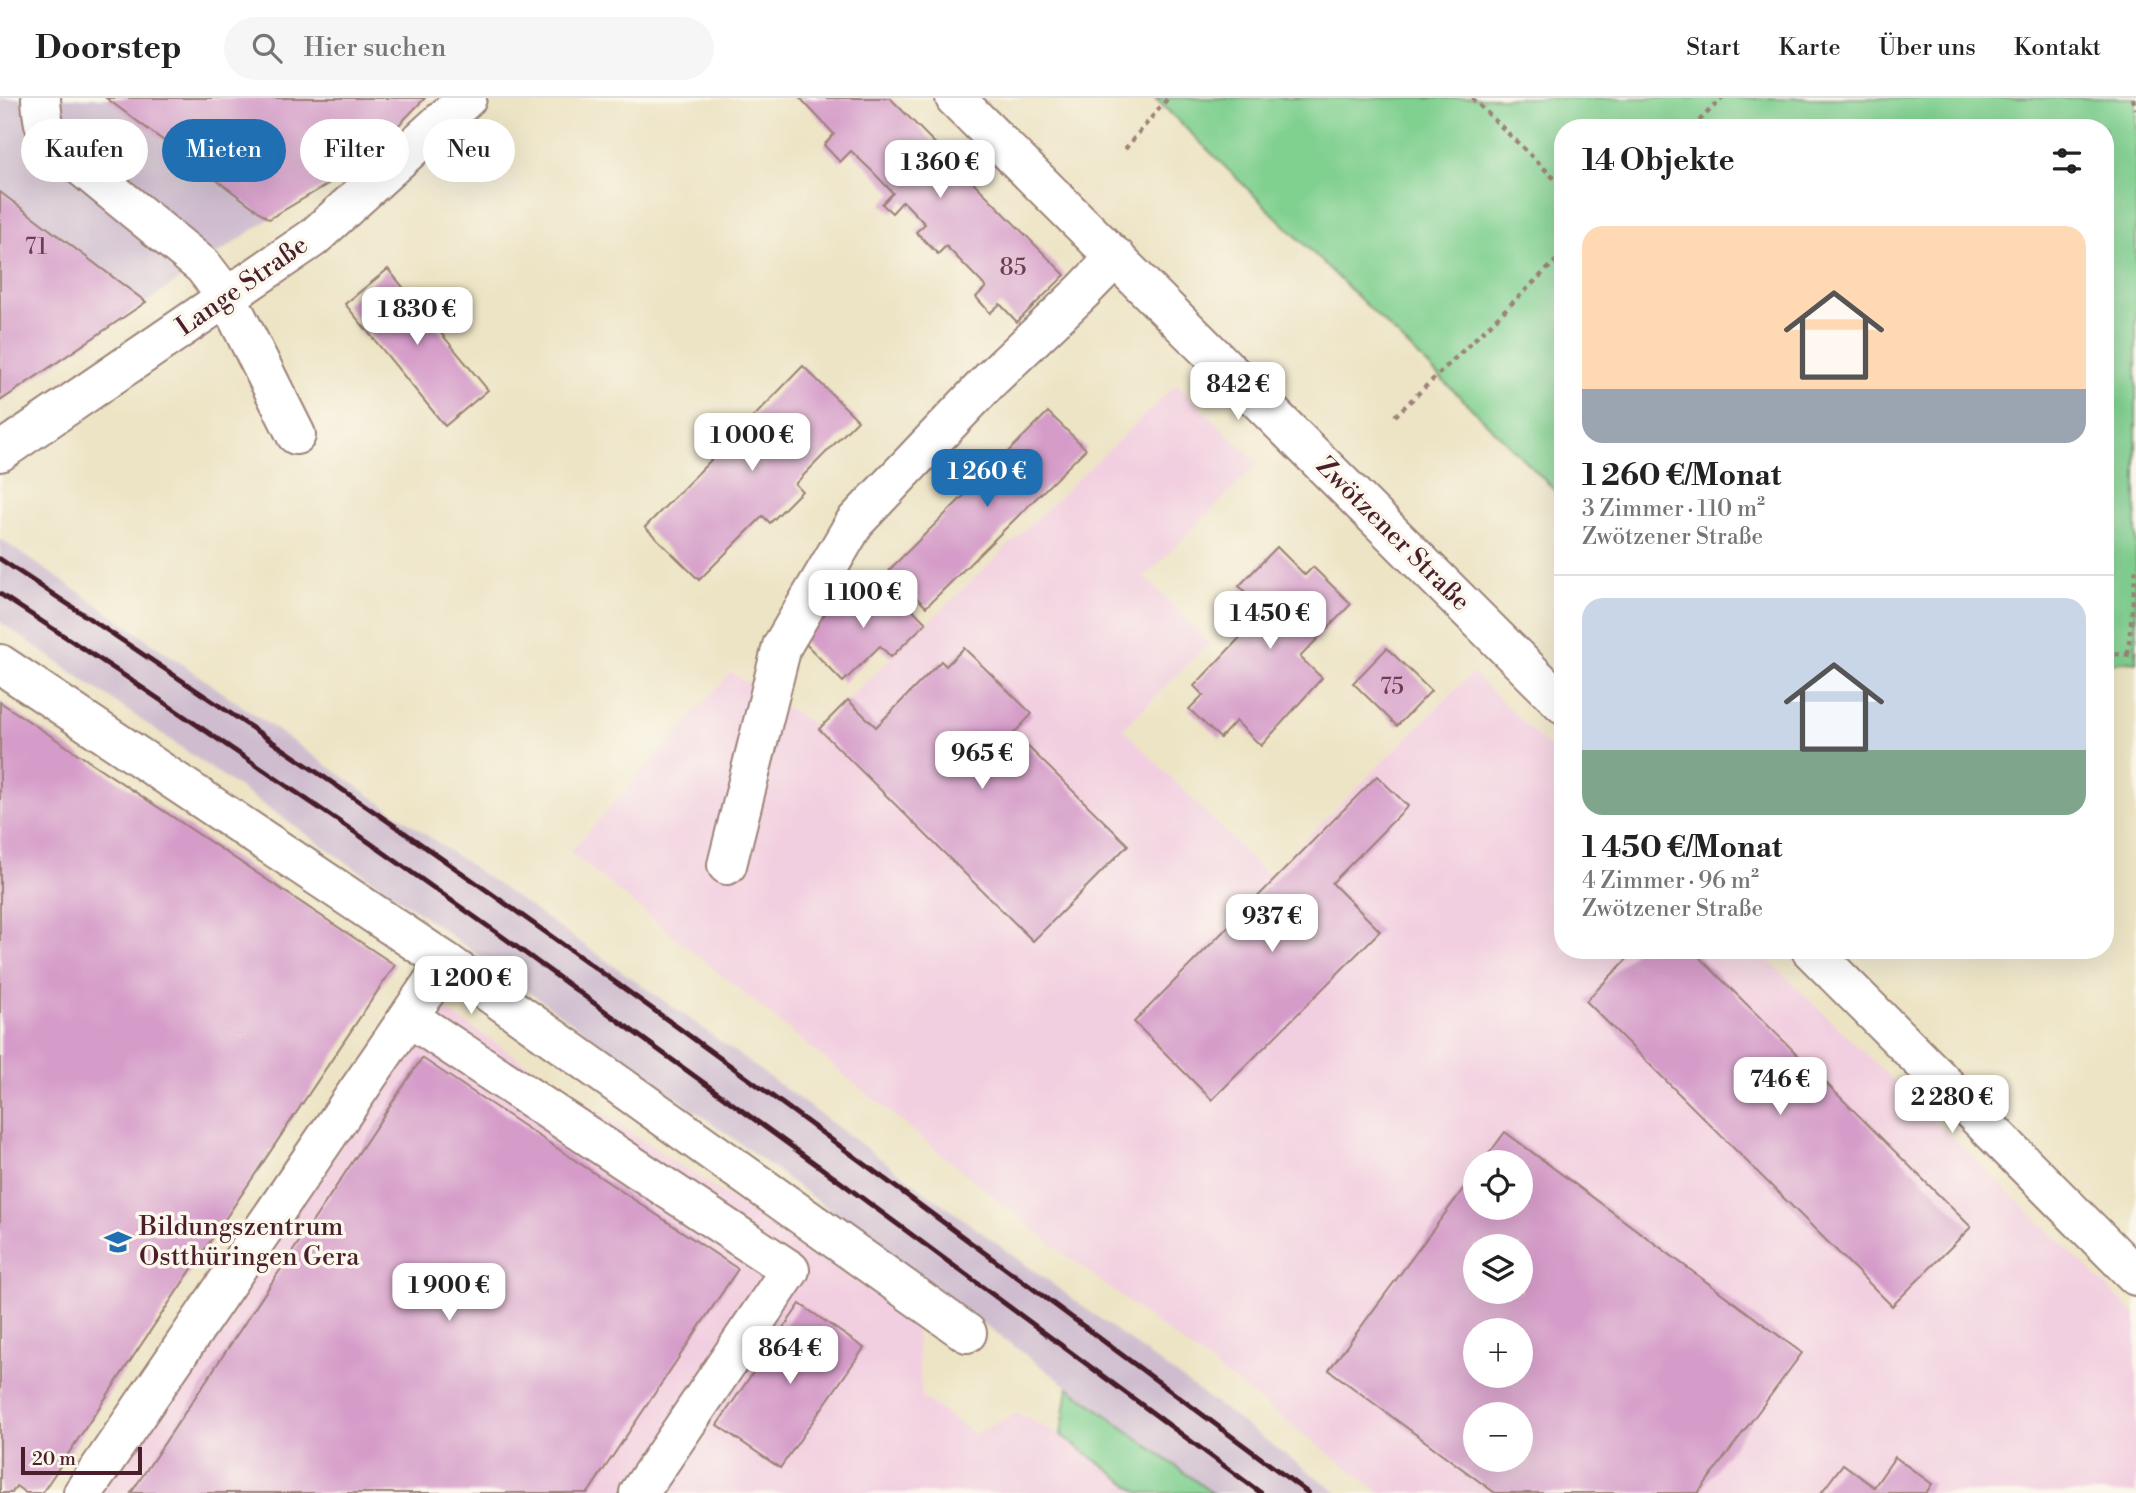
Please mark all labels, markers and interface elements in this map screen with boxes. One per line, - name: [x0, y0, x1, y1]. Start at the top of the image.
- search box: [224, 17, 714, 80]
- text: Doorstep: [35, 28, 182, 69]
- icon: search: [248, 29, 286, 67]
- text: Hier suchen: [304, 32, 446, 64]
- text: Start: [1686, 33, 1740, 63]
- text: Karte: [1778, 33, 1841, 63]
- text: Über uns: [1879, 33, 1976, 63]
- text: Kontakt: [2014, 33, 2101, 63]
- chip: Kaufen: [21, 119, 148, 182]
- chip: Mieten: [162, 119, 286, 182]
- chip: Filter: [300, 119, 409, 182]
- chip: Neu: [423, 119, 515, 182]
- pin: 1 360 €: [875, 140, 1005, 200]
- text: 14 Objekte: [1582, 142, 1735, 180]
- icon: filters: [2048, 142, 2086, 180]
- text: 1 360 €: [901, 149, 979, 177]
- street label: Lange Straße: [170, 229, 314, 343]
- house number: 71: [25, 233, 47, 261]
- house number: 85: [1000, 254, 1026, 282]
- icon: home: [1771, 272, 1897, 398]
- pin: 1 830 €: [352, 288, 482, 347]
- text: 1 830 €: [378, 296, 456, 324]
- pin: 842 €: [1189, 362, 1287, 422]
- text: 842 €: [1206, 371, 1270, 399]
- pin: 1 000 €: [687, 414, 817, 473]
- text: 1 000 €: [710, 422, 794, 450]
- pin: 1 260 €: [922, 450, 1052, 509]
- street label: Zwötzener Straße: [1309, 450, 1477, 618]
- text: 1 260 €/Monat: [1582, 457, 1781, 495]
- text: 1 260 €: [948, 458, 1026, 486]
- text: 3 Zimmer · 110 m²: [1582, 495, 1765, 523]
- text: Zwötzener Straße: [1582, 523, 1763, 551]
- pin: 1 100 €: [798, 570, 928, 630]
- text: 1 100 €: [824, 579, 902, 607]
- pin: 1 450 €: [1205, 592, 1335, 651]
- text: 1 450 €: [1230, 600, 1310, 628]
- icon: home: [1771, 644, 1897, 770]
- house number: 75: [1380, 673, 1404, 701]
- pin: 965 €: [933, 732, 1031, 791]
- text: 965 €: [951, 740, 1013, 768]
- text: 1 450 €/Monat: [1582, 829, 1783, 867]
- text: 4 Zimmer · 96 m²: [1582, 867, 1759, 895]
- pin: 937 €: [1223, 894, 1321, 954]
- text: Zwötzener Straße: [1582, 895, 1763, 923]
- text: 937 €: [1242, 903, 1302, 931]
- pin: 1 200 €: [406, 956, 536, 1016]
- text: 1 200 €: [430, 965, 512, 993]
- pin: 746 €: [1731, 1058, 1829, 1117]
- text: 746 €: [1750, 1066, 1810, 1094]
- pin: 2 280 €: [1887, 1076, 2017, 1135]
- text: 2 280 €: [1911, 1084, 1993, 1112]
- map controls: [1463, 1150, 1533, 1472]
- button: locate: [1463, 1150, 1533, 1220]
- place label: Bildungszentrum Ostthüringen Gera: [138, 1211, 360, 1273]
- school or university icon: Bildungszentrum Ostthüringen Gera: [103, 1227, 133, 1257]
- button: layers: [1463, 1234, 1533, 1304]
- pin: 1 900 €: [384, 1264, 514, 1323]
- text: 1 900 €: [408, 1272, 490, 1300]
- button: +: [1463, 1318, 1533, 1388]
- pin: 864 €: [741, 1326, 839, 1386]
- text: 864 €: [758, 1335, 822, 1363]
- button: −: [1463, 1402, 1533, 1472]
- scale bar: [21, 1444, 142, 1476]
- text: 20 m: [32, 1447, 76, 1471]

